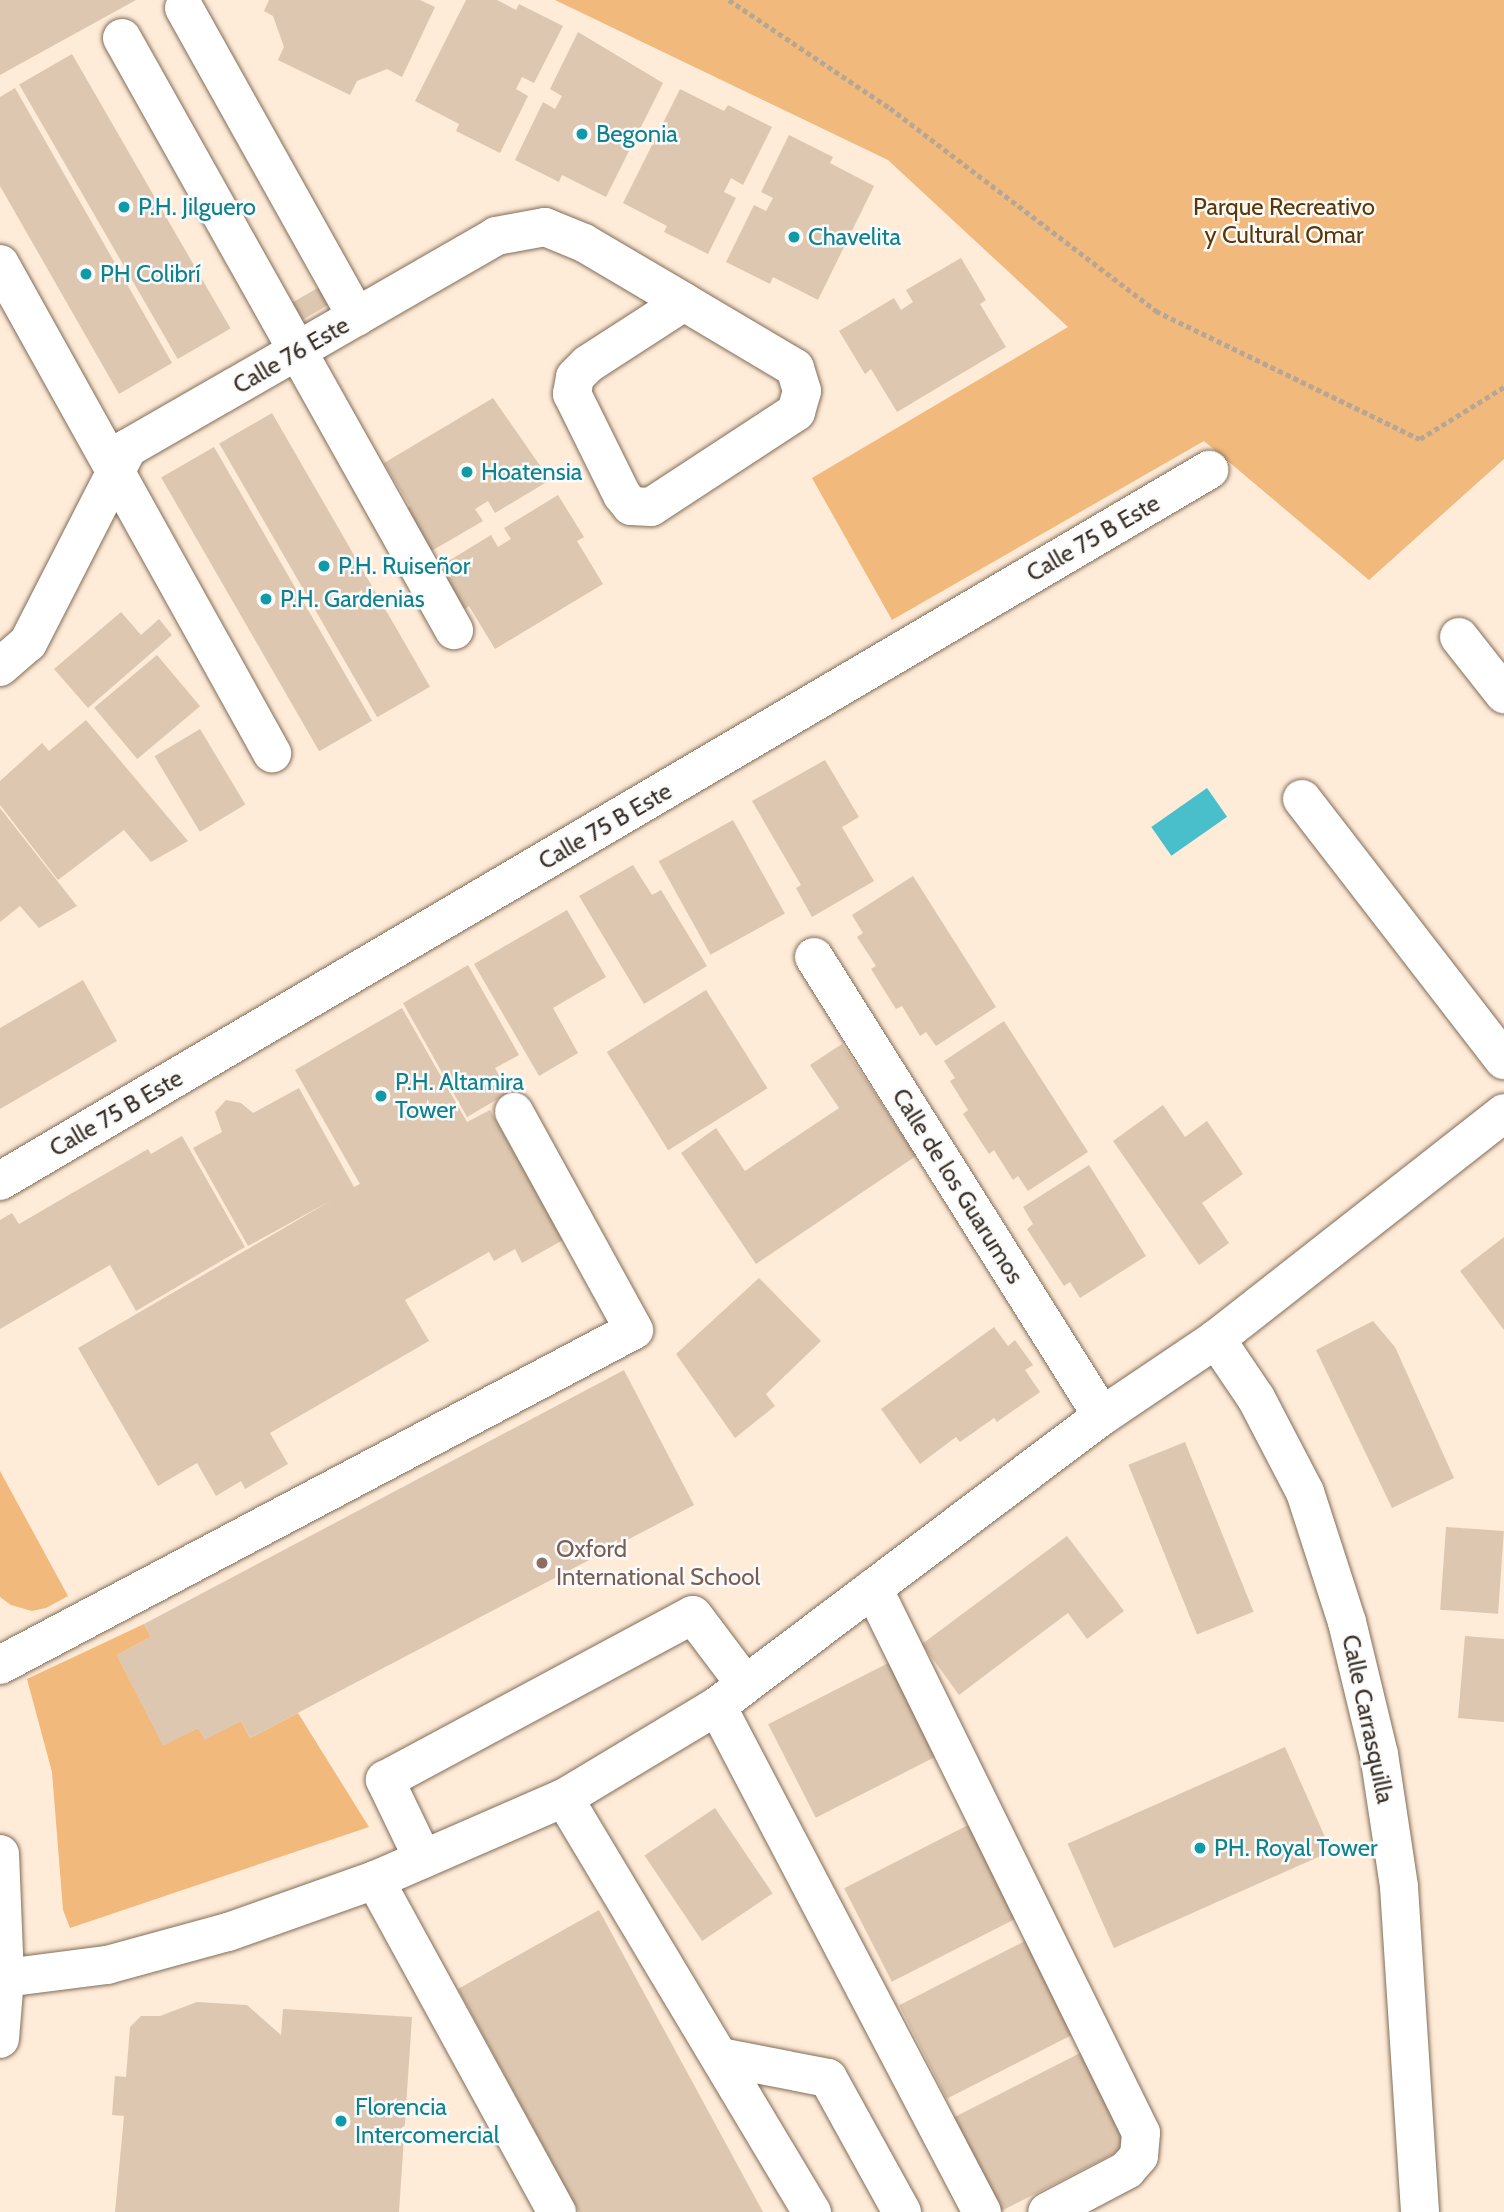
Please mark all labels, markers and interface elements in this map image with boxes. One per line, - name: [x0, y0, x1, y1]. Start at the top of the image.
- place label: Begonia: [596, 120, 678, 148]
- marker: Begonia: [574, 126, 590, 142]
- place label: P.H. Jilguero: [138, 193, 256, 221]
- park label: Parque Recreativo y Cultural Omar: [1193, 193, 1375, 249]
- marker: P.H. Jilguero: [116, 199, 132, 215]
- place label: Chavelita: [808, 223, 901, 251]
- marker: Chavelita: [786, 229, 802, 245]
- place label: PH Colibrí: [100, 260, 200, 288]
- marker: PH Colibrí: [78, 266, 94, 282]
- street label: Calle 76 Este: [228, 310, 354, 400]
- place label: Hoatensia: [481, 458, 582, 486]
- marker: Hoatensia: [459, 464, 475, 480]
- street label: Calle 75 B Este: [1021, 488, 1165, 588]
- place label: P.H. Ruiseñor: [338, 552, 470, 580]
- marker: P.H. Ruiseñor: [316, 558, 332, 574]
- place label: P.H. Gardenias: [280, 585, 425, 613]
- marker: P.H. Gardenias: [258, 591, 274, 607]
- street label: Calle 75 B Este: [533, 776, 677, 876]
- street label: Calle 75 B Este: [44, 1063, 188, 1163]
- place label: P.H. Altamira Tower: [395, 1068, 524, 1124]
- street label: Calle de los Guarumos: [886, 1083, 1030, 1289]
- marker: P.H. Altamira Tower: [373, 1088, 389, 1104]
- place label: Oxford International School: [556, 1535, 760, 1591]
- marker: Oxford International School: [534, 1555, 550, 1571]
- street label: Calle Carrasquilla: [1336, 1632, 1400, 1806]
- place label: PH. Royal Tower: [1214, 1834, 1378, 1862]
- marker: PH. Royal Tower: [1192, 1840, 1208, 1856]
- place label: Florencia Intercomercial: [355, 2093, 499, 2149]
- marker: Florencia Intercomercial: [333, 2113, 349, 2129]

